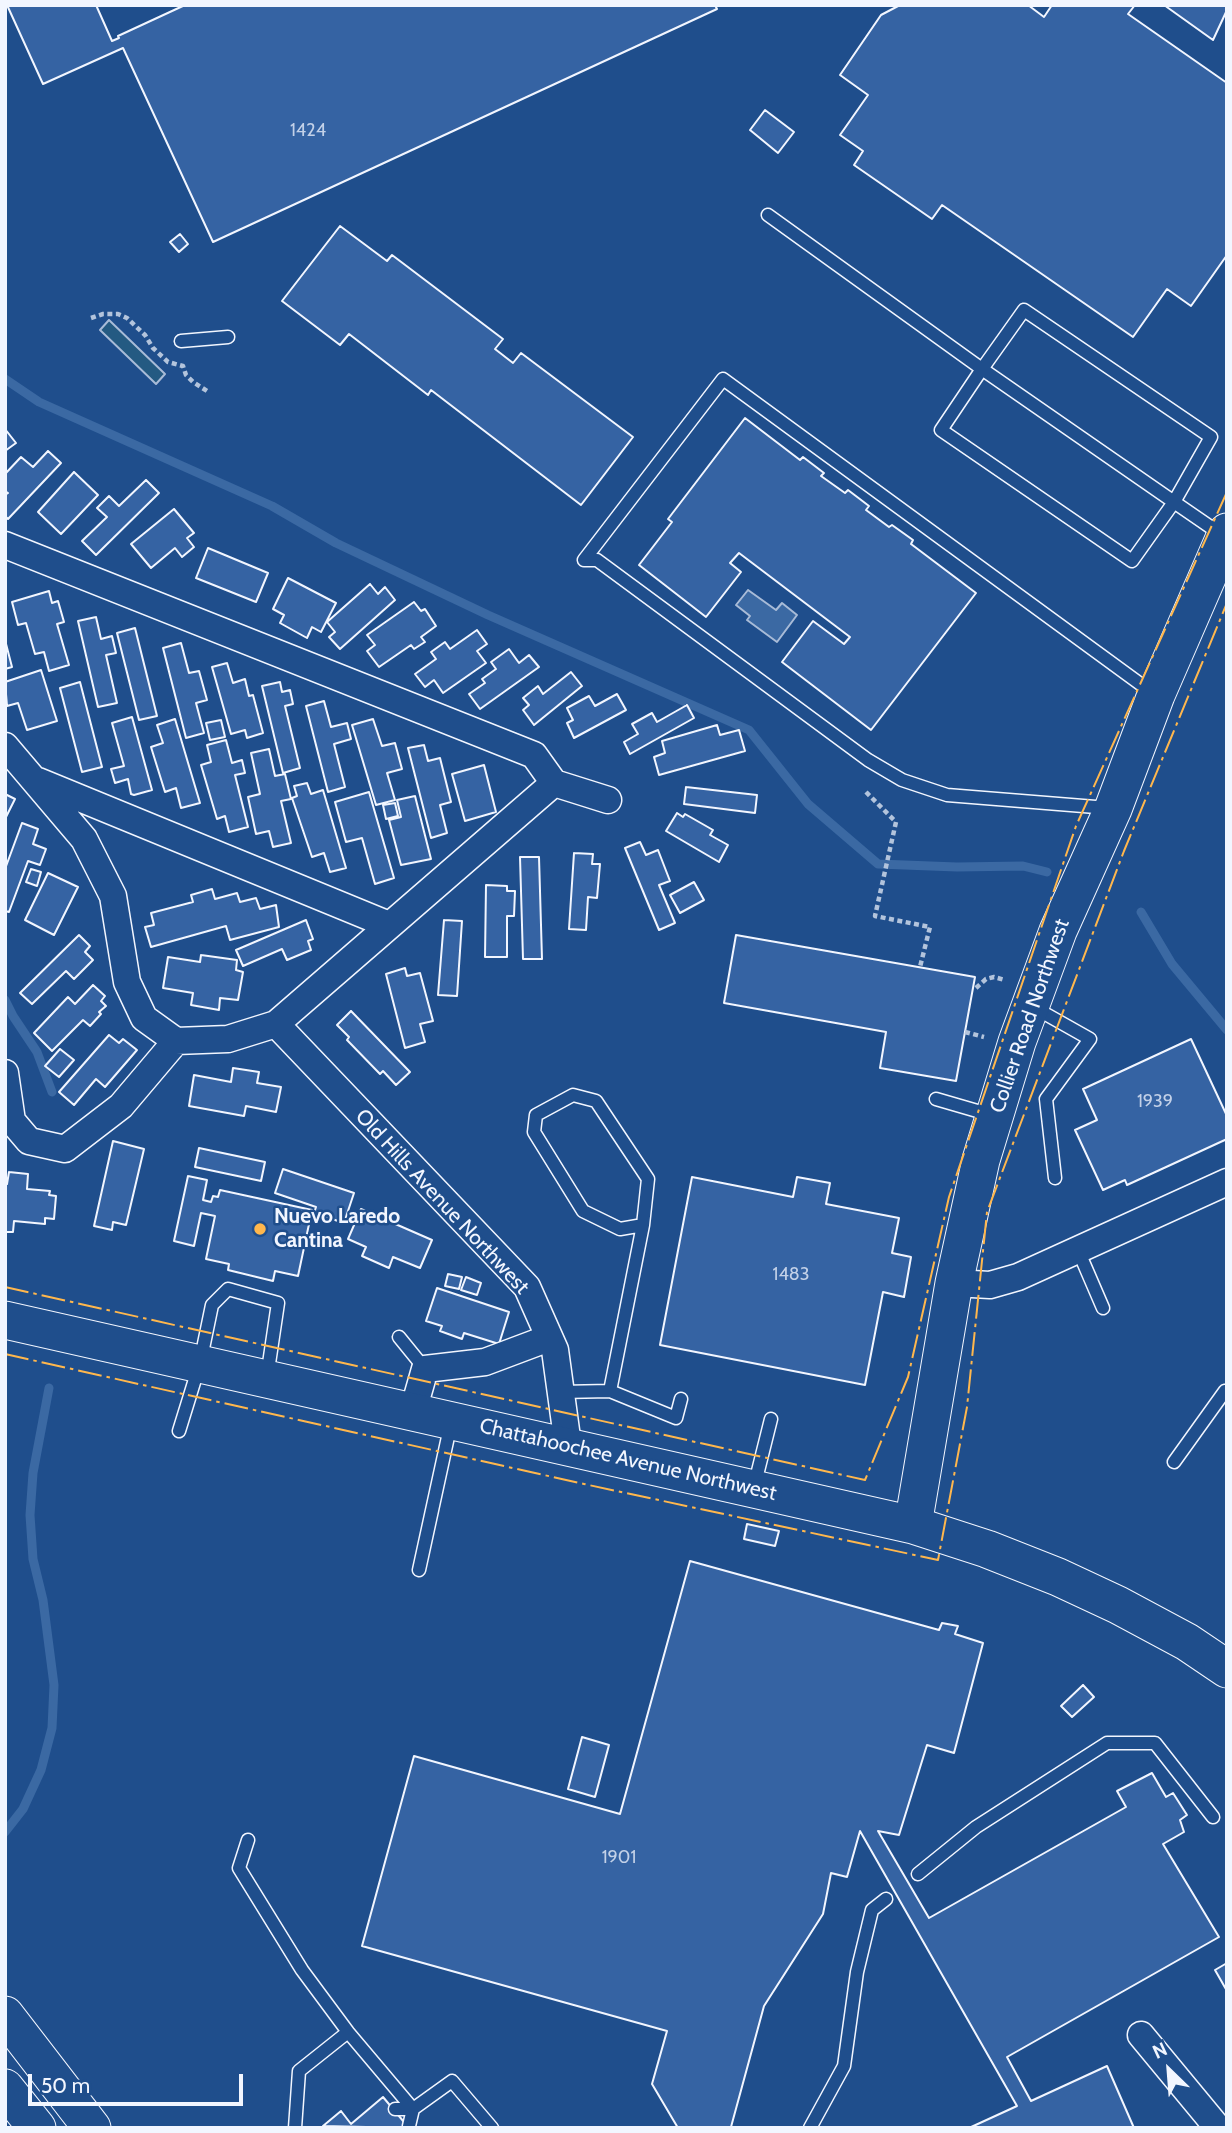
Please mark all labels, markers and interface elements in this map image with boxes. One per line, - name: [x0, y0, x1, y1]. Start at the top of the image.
- house number: 1424: [290, 120, 326, 142]
- street label: Collier Road Northwest: [985, 916, 1075, 1116]
- house number: 1939: [1137, 1091, 1173, 1113]
- street label: Old Hills Avenue Northwest: [350, 1104, 534, 1300]
- place label: Nuevo Laredo Cantina: [274, 1204, 400, 1254]
- marker: Nuevo Laredo Cantina: [252, 1221, 268, 1237]
- house number: 1483: [773, 1264, 809, 1286]
- street label: Chattahoochee Avenue Northwest: [477, 1414, 779, 1506]
- house number: 1901: [602, 1847, 636, 1869]
- north arrow: [1134, 2035, 1204, 2105]
- text: N: [1149, 2037, 1171, 2064]
- scale bar: [32, 2060, 247, 2104]
- text: 50 m: [41, 2073, 90, 2098]

